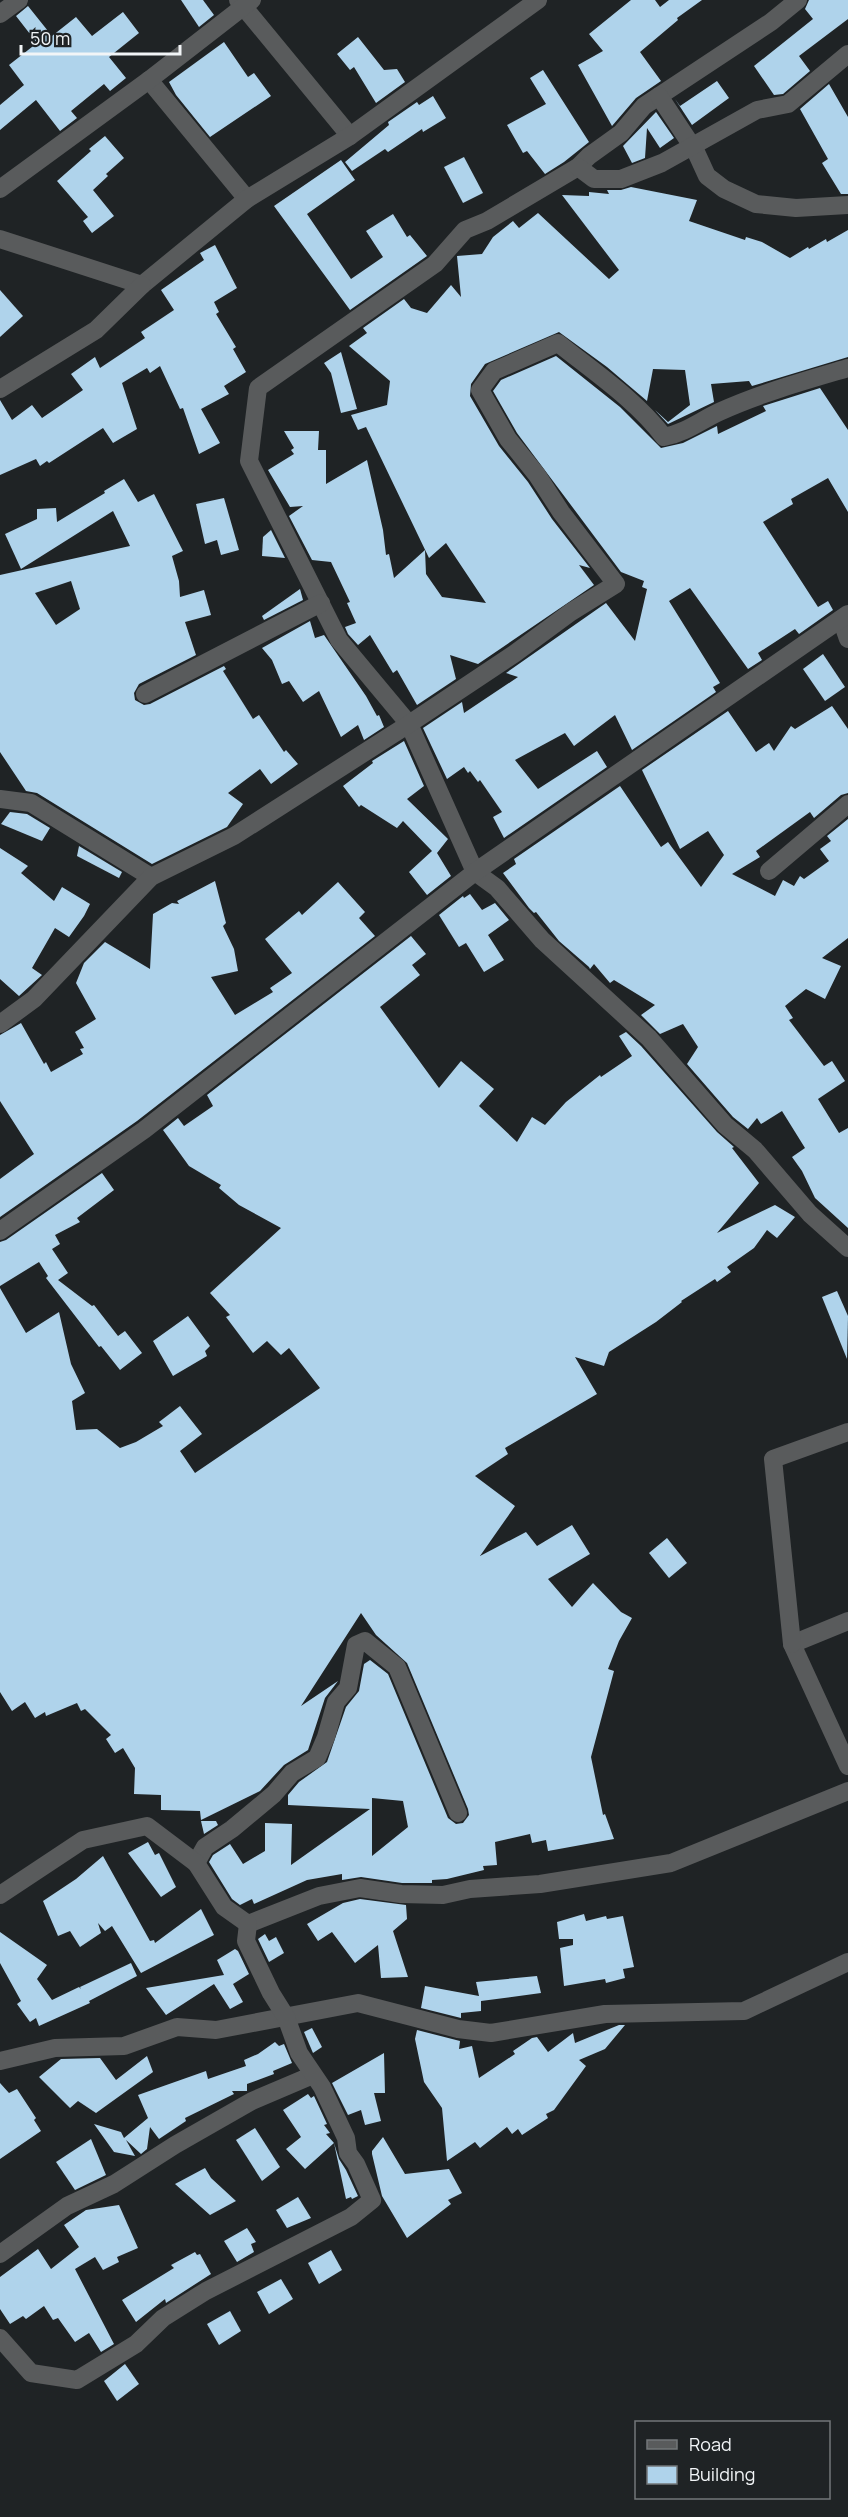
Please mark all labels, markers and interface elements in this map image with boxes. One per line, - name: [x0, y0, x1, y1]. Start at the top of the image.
- scale bar: [21, 18, 180, 56]
- text: 50 m: [30, 26, 70, 50]
- legend: [635, 2421, 830, 2499]
- text: Road: [689, 2432, 732, 2456]
- text: Building: [689, 2462, 755, 2486]

